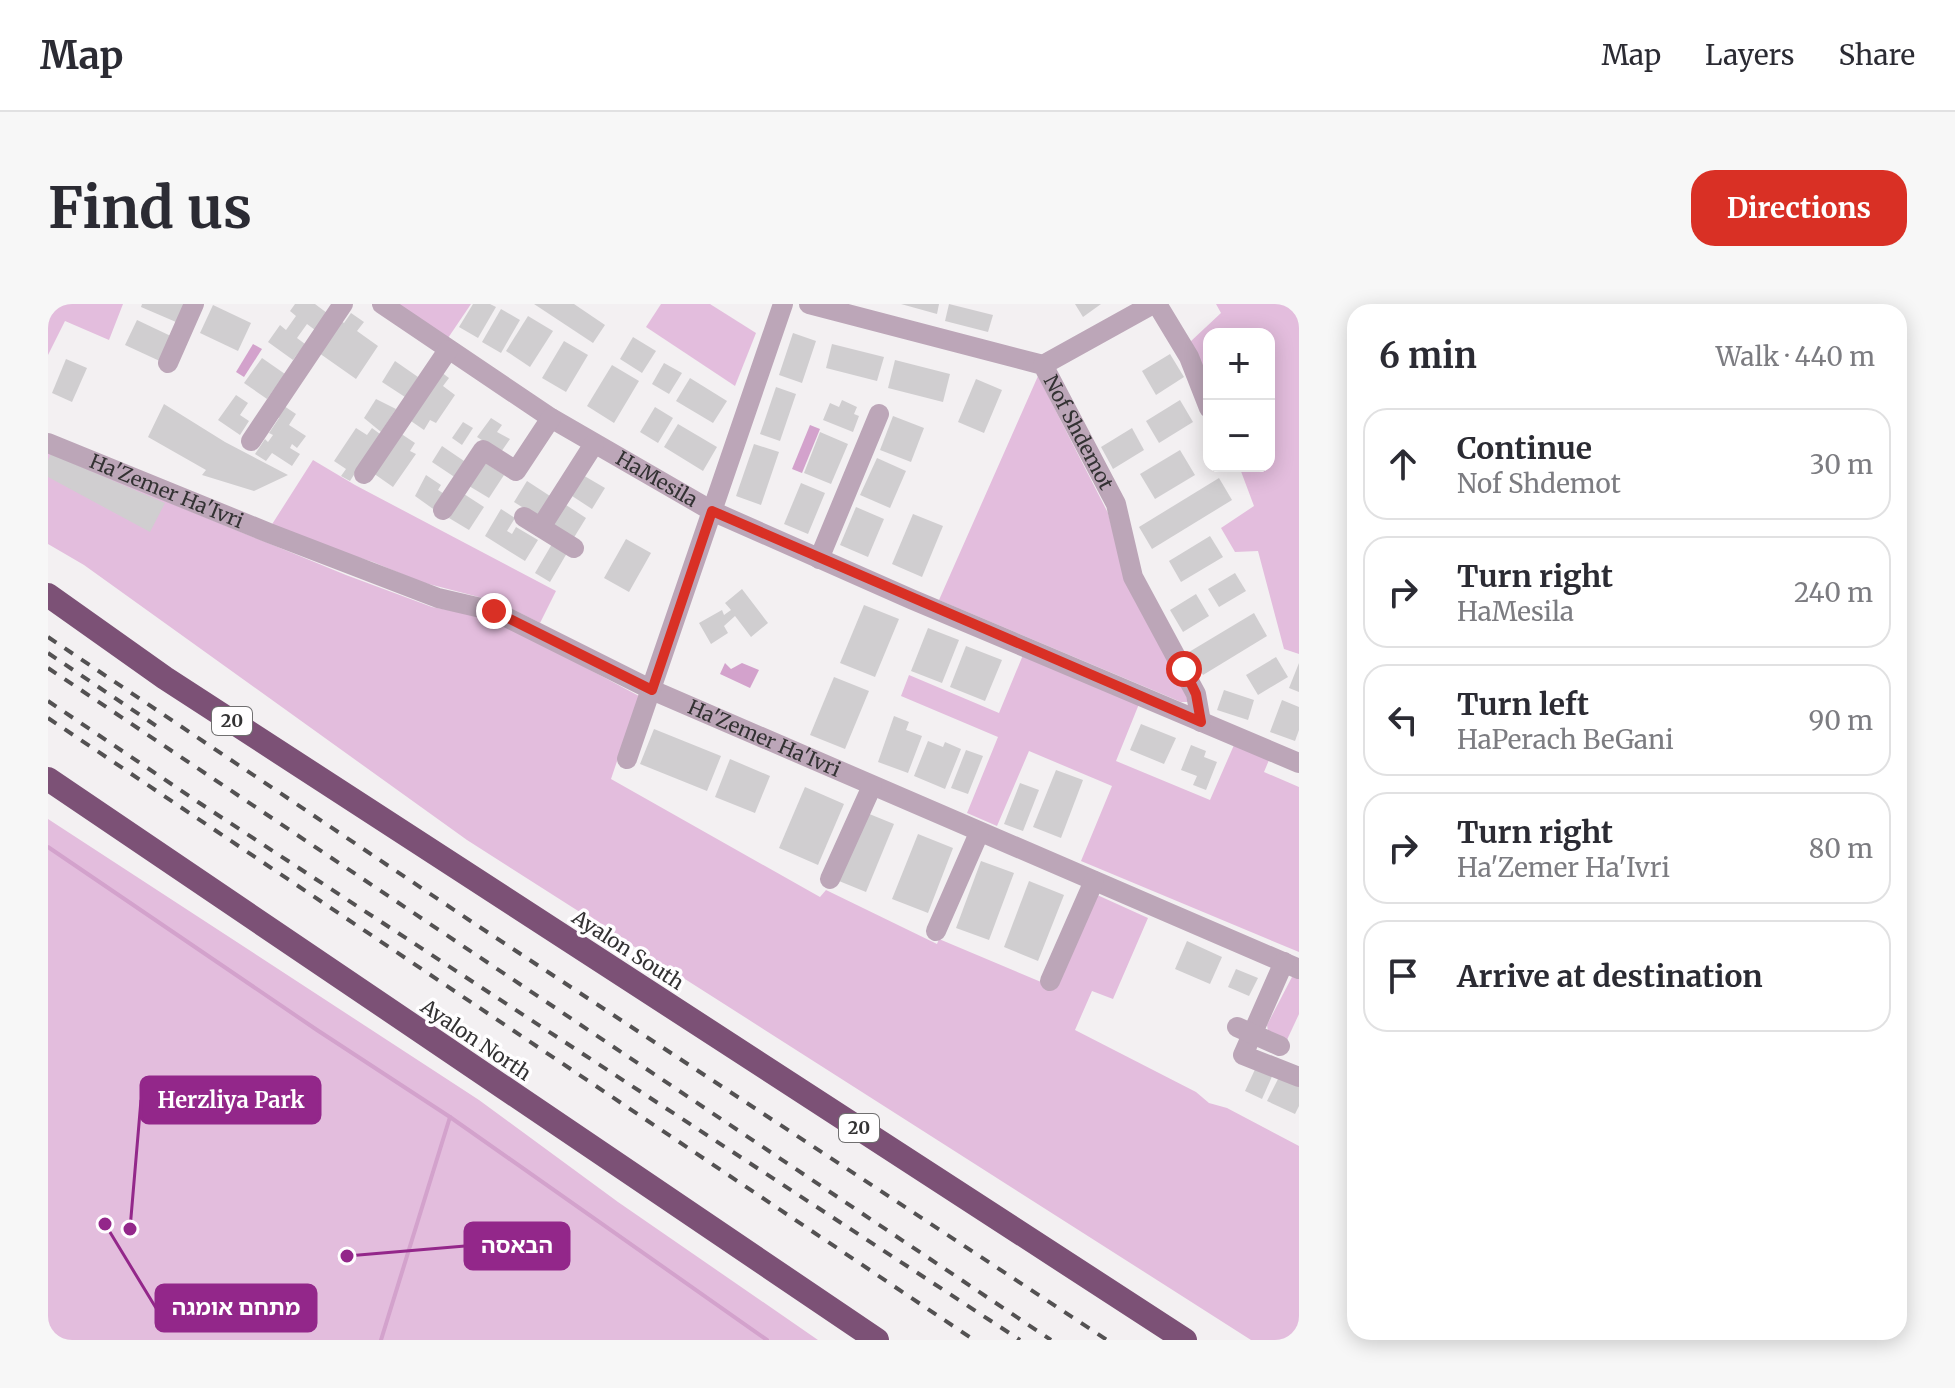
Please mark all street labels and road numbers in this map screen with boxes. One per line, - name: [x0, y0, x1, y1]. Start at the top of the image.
- street label: Nof Shdemot: [1038, 371, 1119, 494]
- street label: HaMesila: [612, 445, 702, 512]
- street label: Ha'Zemer Ha'Ivri: [86, 448, 247, 533]
- street label: Ha'Zemer Ha'Ivri: [684, 694, 845, 782]
- road number: 20: [212, 707, 252, 735]
- street label: Ayalon South: [567, 904, 689, 995]
- street label: Ayalon North: [416, 993, 536, 1086]
- road number: 20: [839, 1114, 879, 1142]

